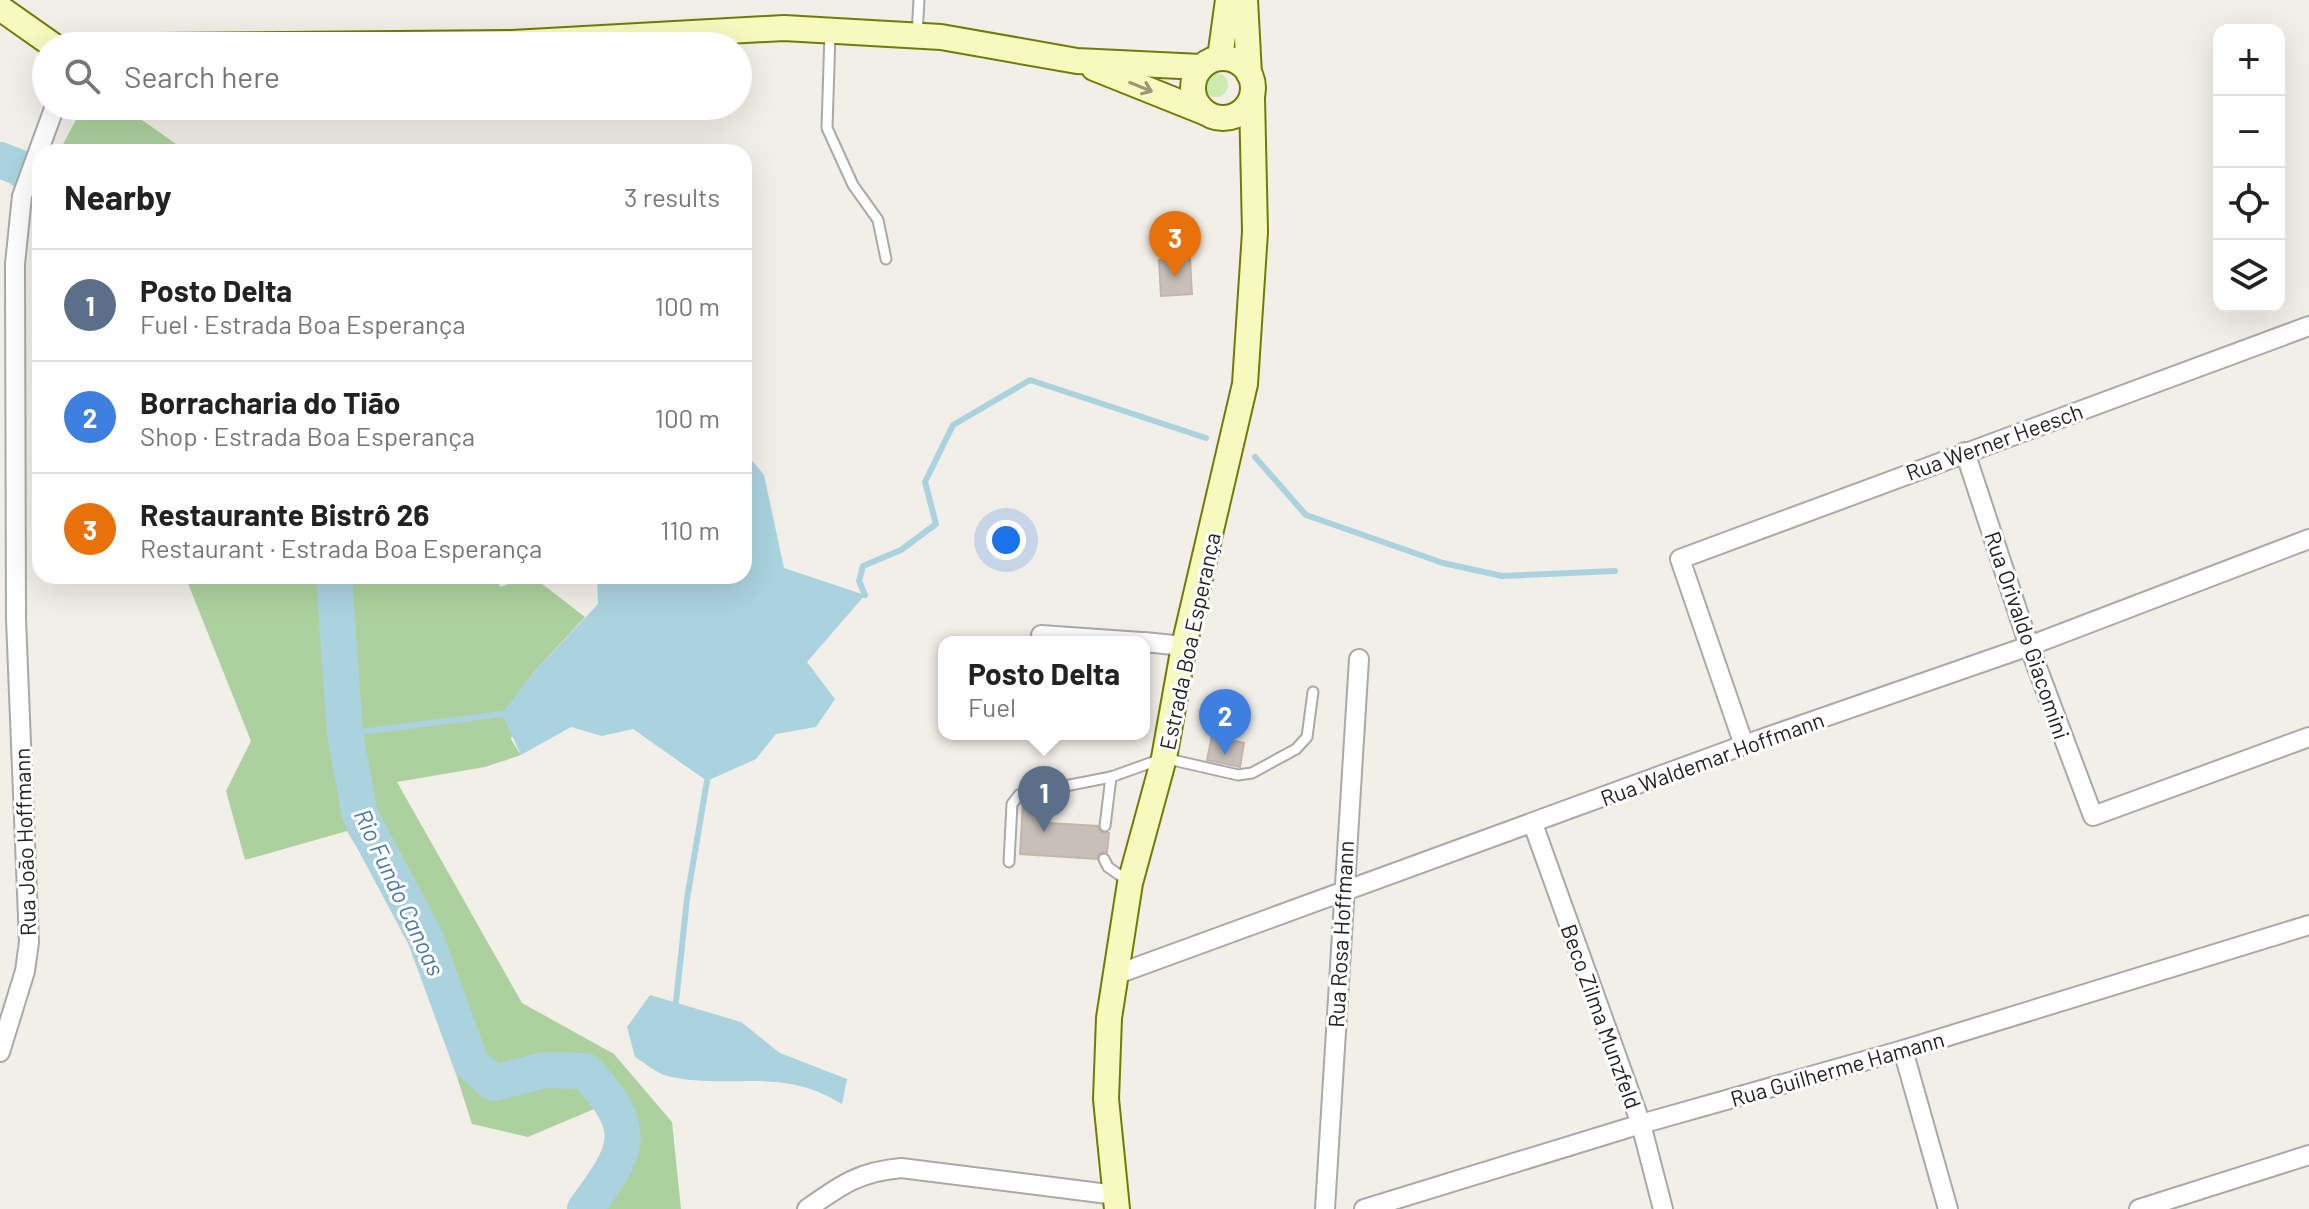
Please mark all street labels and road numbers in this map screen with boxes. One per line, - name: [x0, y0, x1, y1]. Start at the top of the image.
- street label: Rua Werner Heesch: [1902, 397, 2086, 485]
- street label: Rua Orivaldo Giacomini: [1980, 528, 2076, 742]
- street label: Estrada Boa Esperança: [1153, 530, 1225, 752]
- street label: Rua Waldemar Hoffmann: [1597, 705, 1827, 811]
- street label: Rua João Hoffmann: [8, 748, 40, 936]
- street label: Rua Rosa Hoffmann: [1322, 840, 1358, 1028]
- street label: Beco Zilma Munzfeld: [1556, 920, 1648, 1112]
- street label: Rua Guilherme Hamann: [1727, 1025, 1947, 1111]

